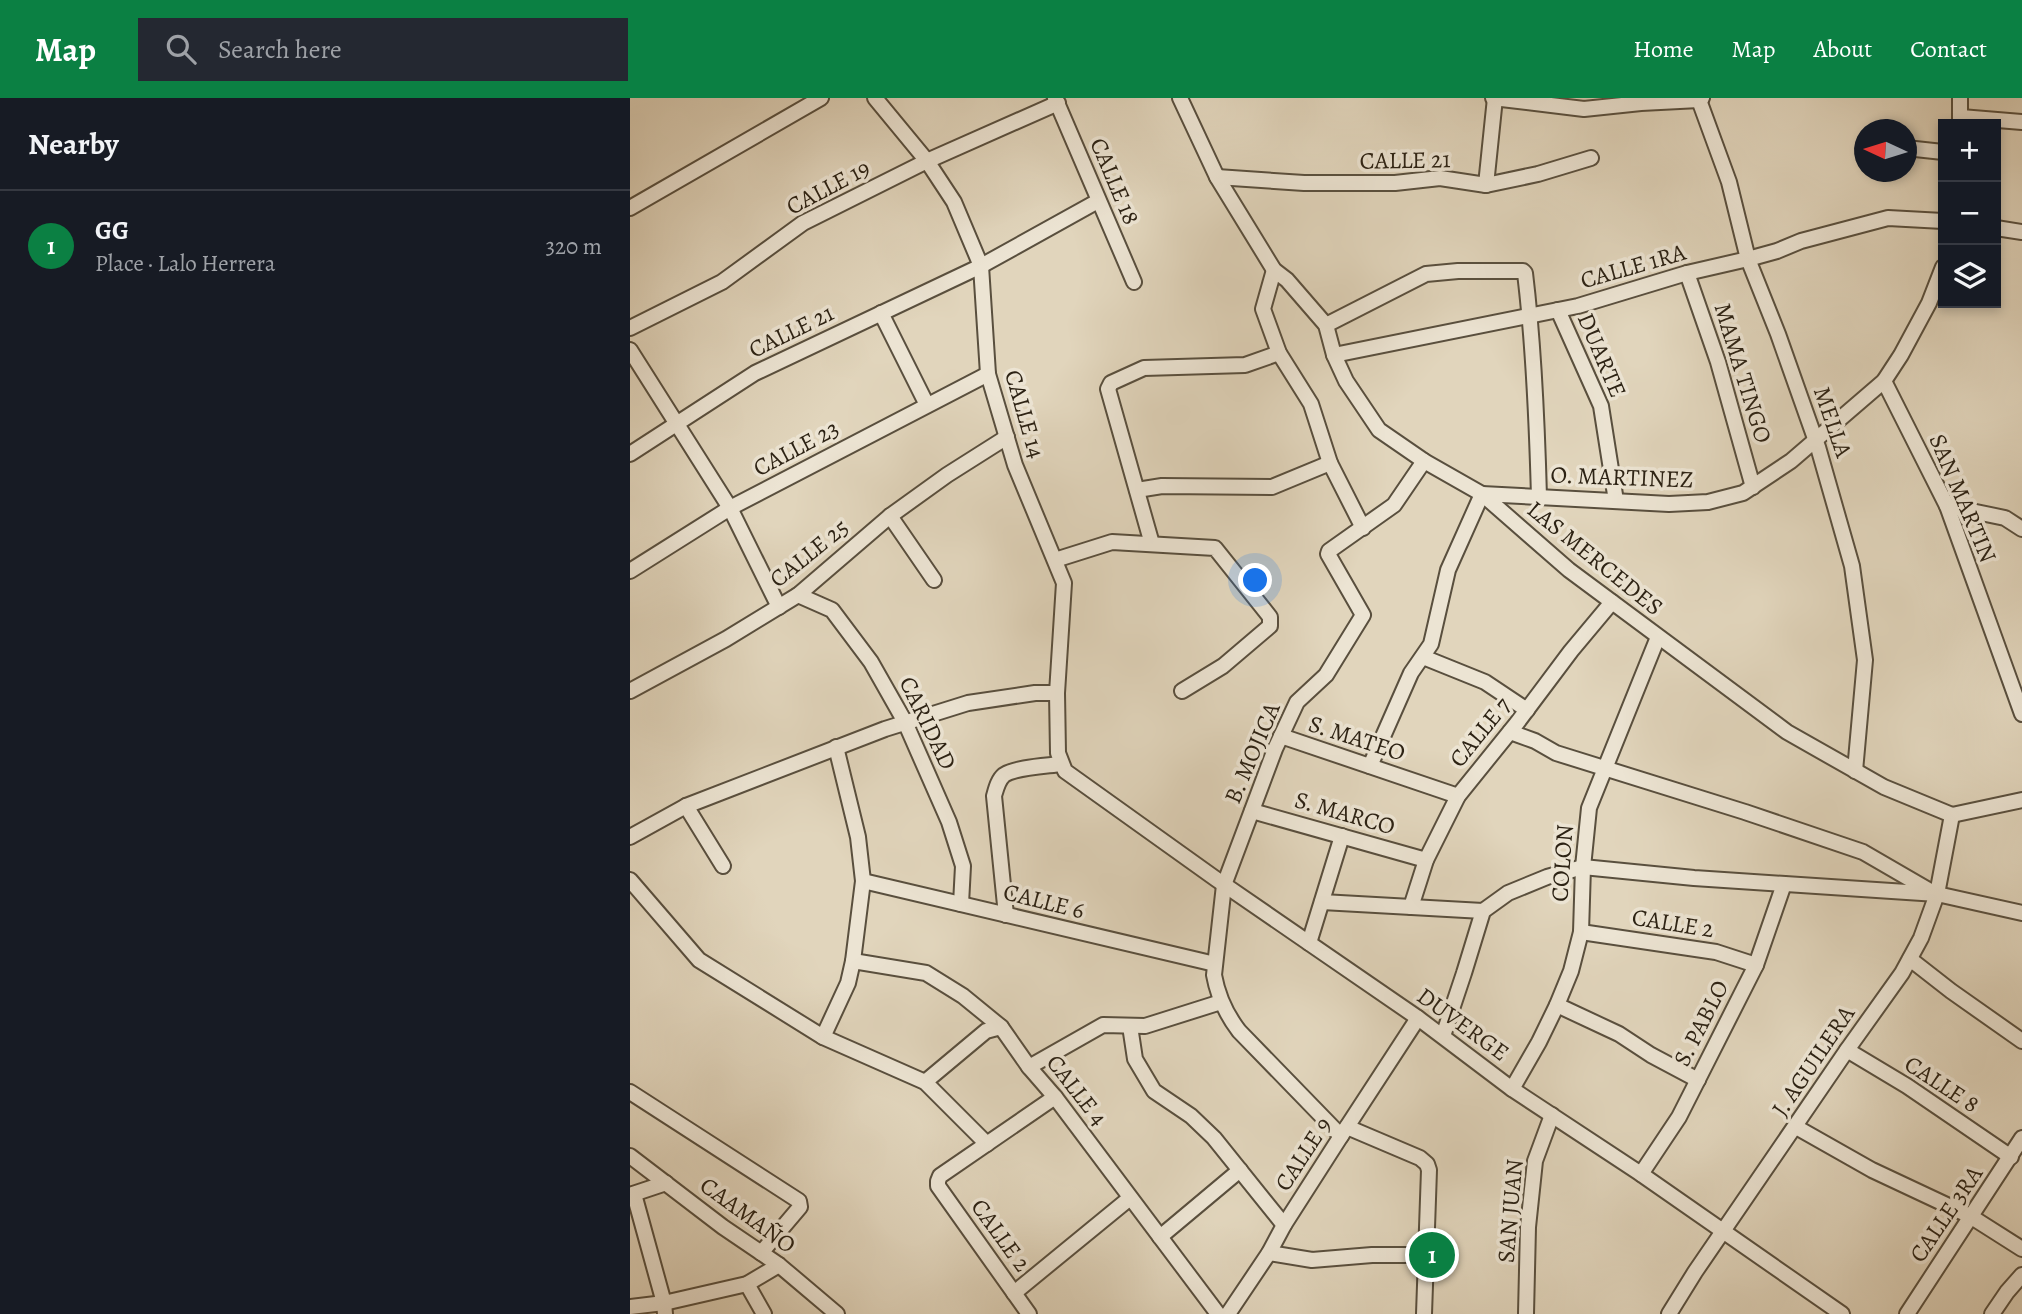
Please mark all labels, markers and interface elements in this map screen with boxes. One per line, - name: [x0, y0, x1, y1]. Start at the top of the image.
- search box: [138, 18, 628, 81]
- text: Map: [35, 27, 96, 72]
- icon: search: [162, 30, 200, 68]
- text: Search here: [218, 32, 342, 67]
- text: Home: [1633, 33, 1694, 65]
- text: Map: [1732, 33, 1776, 65]
- text: About: [1814, 33, 1872, 65]
- text: Contact: [1910, 33, 1987, 65]
- north arrow: [1854, 119, 1917, 182]
- map controls: [1938, 119, 2001, 308]
- button: +: [1938, 119, 2001, 182]
- text: Nearby: [28, 124, 119, 164]
- street label: CALLE 18: [1082, 133, 1148, 229]
- street label: CALLE 21: [1359, 143, 1451, 177]
- street label: CALLE 19: [781, 152, 875, 222]
- button: −: [1938, 182, 2001, 245]
- text: GG: [95, 213, 129, 248]
- text: 1: [47, 231, 55, 262]
- text: 320 m: [546, 231, 602, 262]
- street label: CALLE 1RA: [1577, 235, 1690, 296]
- button: layers: [1938, 245, 2001, 308]
- text: Place · Lalo Herrera: [95, 248, 276, 279]
- street label: CALLE 21: [743, 297, 839, 365]
- street label: MAMA TINGO: [1706, 299, 1780, 447]
- street label: DUARTE: [1570, 308, 1634, 402]
- street label: CALLE 14: [997, 366, 1053, 462]
- street label: MELLA: [1806, 382, 1860, 463]
- street label: CALLE 23: [748, 412, 844, 484]
- street label: SAN MARTIN: [1922, 429, 2004, 567]
- street label: O. MARTINEZ: [1550, 459, 1694, 495]
- street label: LAS MERCEDES: [1520, 493, 1670, 623]
- street label: CALLE 25: [763, 511, 855, 595]
- your location: [1238, 563, 1272, 597]
- street label: CARIDAD: [892, 671, 964, 775]
- street label: CALLE 7: [1442, 690, 1519, 774]
- street label: B. MOJICA: [1216, 697, 1288, 808]
- street label: S. MATEO: [1304, 707, 1410, 769]
- street label: S. MARCO: [1291, 783, 1399, 843]
- street label: COLON: [1543, 823, 1581, 903]
- street label: CALLE 6: [1000, 876, 1088, 926]
- street label: CALLE 2: [1630, 901, 1716, 945]
- street label: S. PABLO: [1666, 974, 1736, 1072]
- street label: DUVERGE: [1410, 980, 1516, 1068]
- street label: J. AGUILERA: [1764, 998, 1862, 1123]
- street label: CALLE 4: [1039, 1048, 1115, 1132]
- street label: CALLE 8: [1898, 1048, 1986, 1120]
- street label: CALLE 9: [1267, 1111, 1339, 1197]
- street label: SAN JUAN: [1490, 1158, 1530, 1264]
- street label: CALLE 3RA: [1902, 1159, 1991, 1269]
- street label: CAAMAÑO: [694, 1169, 802, 1261]
- street label: CALLE 2: [964, 1192, 1038, 1278]
- pin: 1: [1409, 1229, 1455, 1281]

